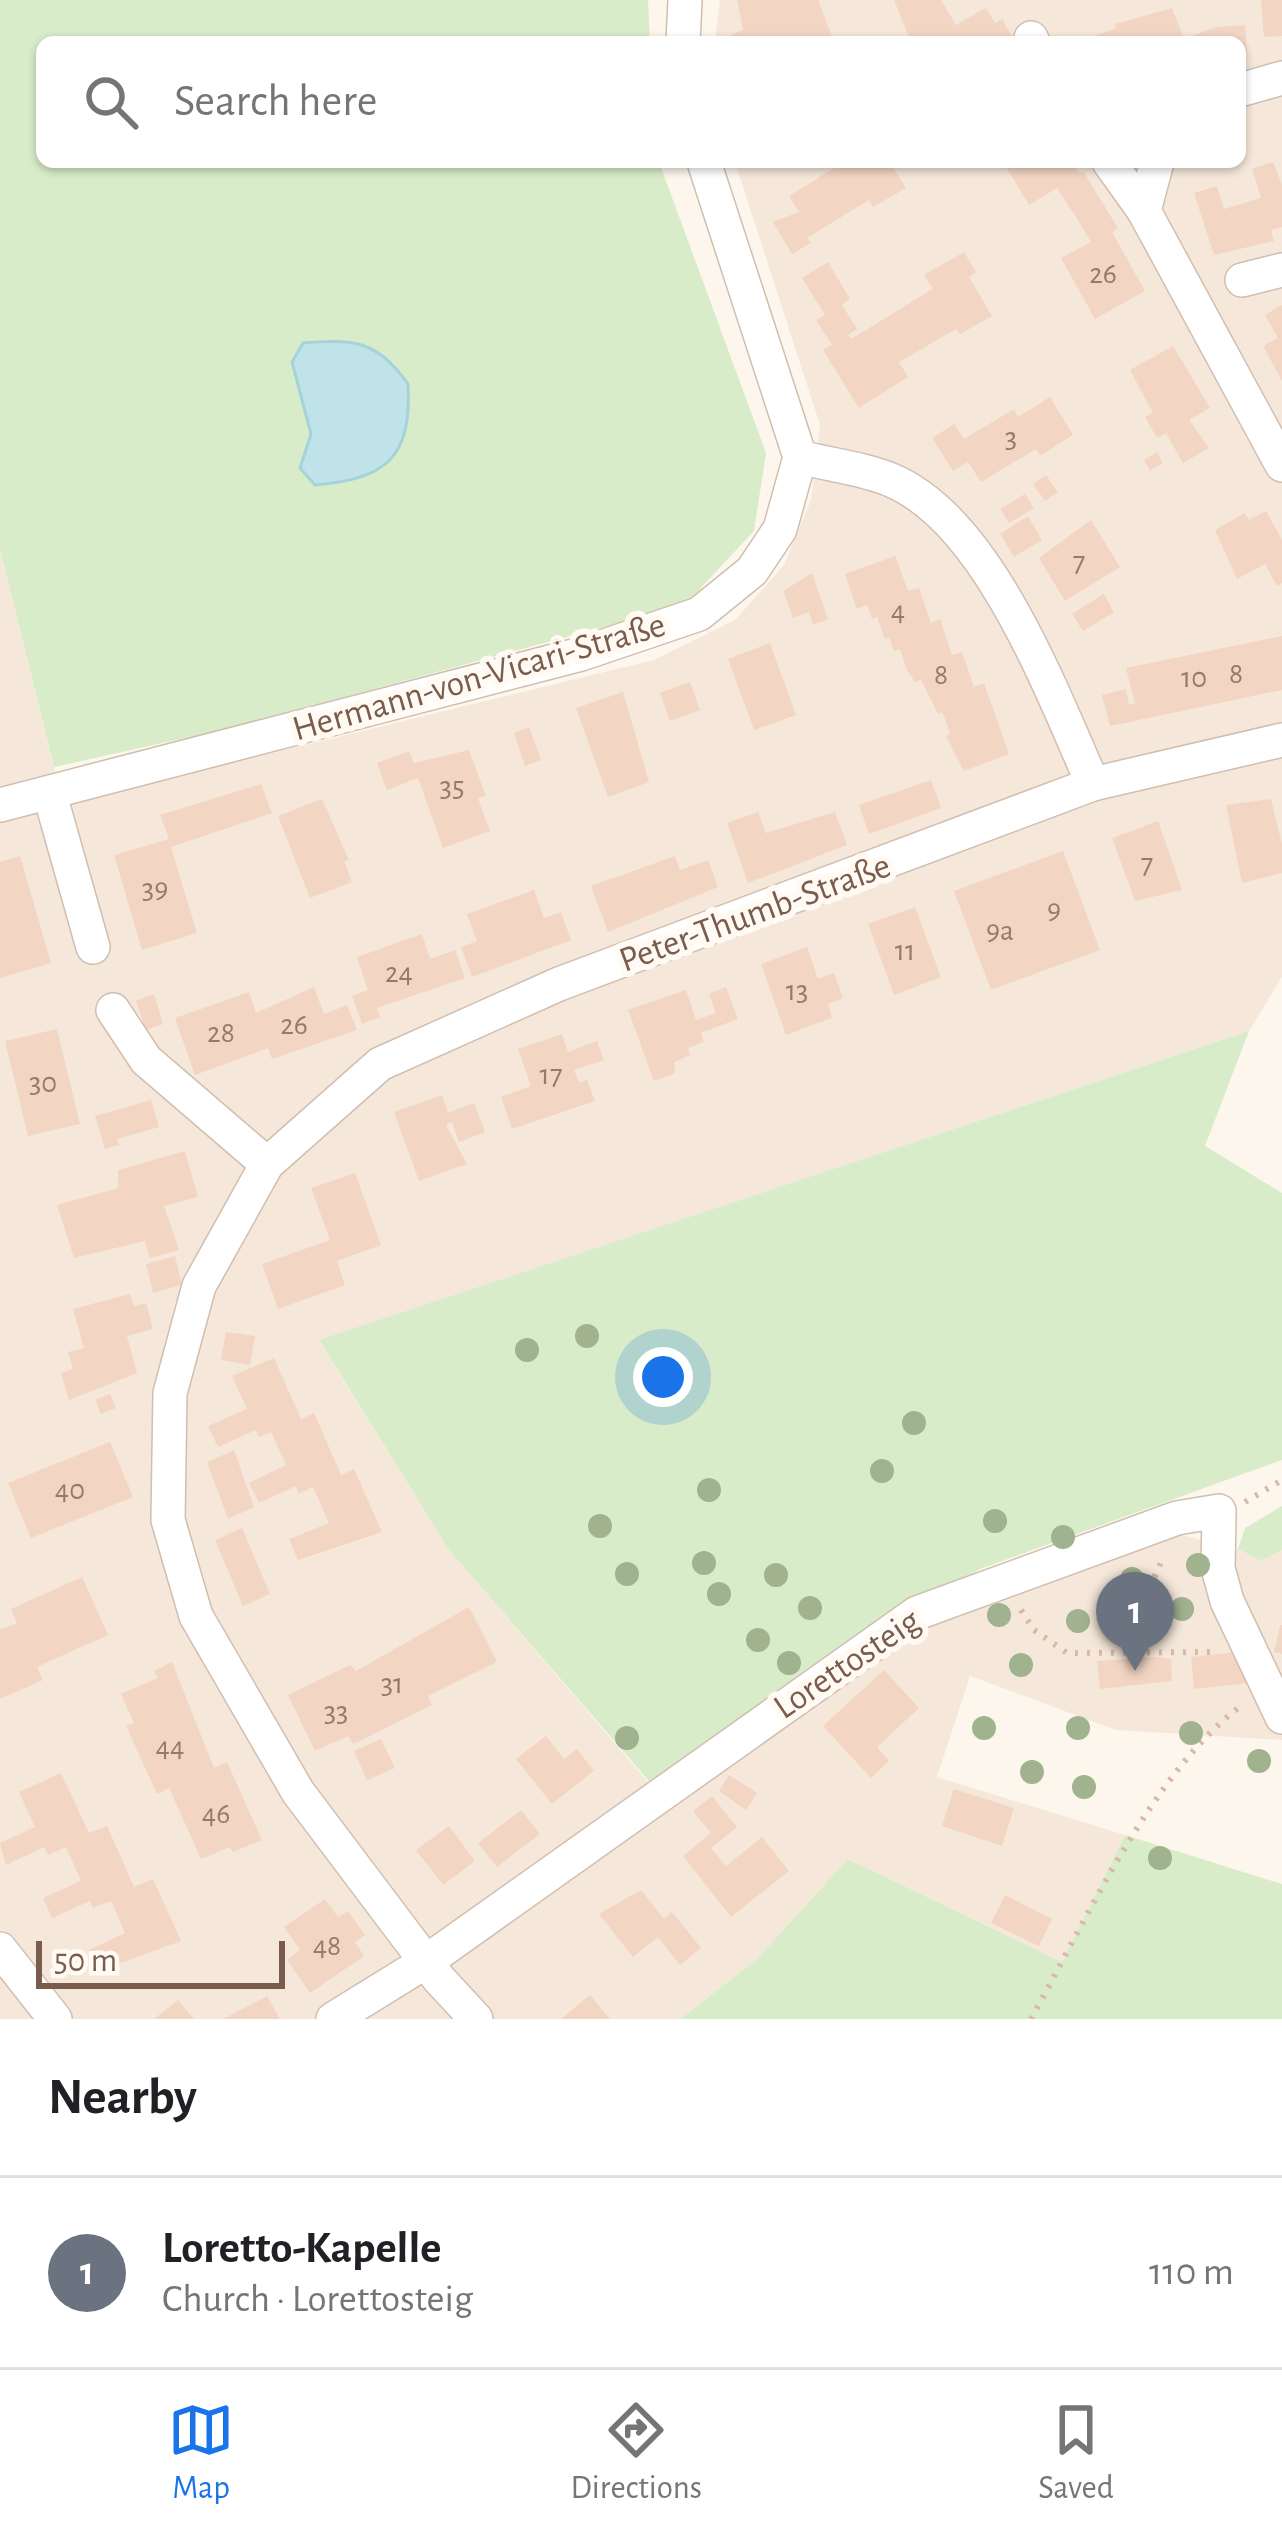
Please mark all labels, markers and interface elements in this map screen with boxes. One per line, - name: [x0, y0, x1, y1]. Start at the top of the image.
- search box: [36, 36, 1246, 168]
- icon: search: [78, 69, 144, 135]
- text: Search here: [174, 79, 377, 124]
- house number: 26: [1089, 259, 1117, 289]
- house number: 3: [1005, 423, 1017, 453]
- house number: 7: [1073, 547, 1085, 577]
- house number: 4: [891, 596, 905, 626]
- street label: Hermann-von-Vicari-Straße: [289, 607, 669, 747]
- house number: 8: [1229, 659, 1243, 689]
- house number: 8: [934, 660, 948, 690]
- house number: 10: [1181, 663, 1207, 693]
- house number: 35: [440, 772, 464, 802]
- street label: Peter-Thumb-Straße: [615, 847, 895, 979]
- house number: 7: [1141, 849, 1153, 879]
- house number: 39: [142, 874, 168, 904]
- house number: 9: [1047, 895, 1061, 925]
- house number: 9a: [986, 916, 1014, 946]
- house number: 11: [895, 936, 915, 966]
- house number: 24: [385, 958, 413, 988]
- house number: 13: [786, 976, 808, 1006]
- house number: 26: [280, 1010, 308, 1040]
- house number: 28: [207, 1018, 235, 1048]
- house number: 17: [540, 1060, 562, 1090]
- house number: 30: [29, 1068, 57, 1098]
- your location: [633, 1347, 693, 1407]
- house number: 40: [55, 1475, 85, 1505]
- pin: 1: [1096, 1572, 1174, 1671]
- street label: Lorettosteig: [768, 1602, 927, 1726]
- house number: 31: [381, 1669, 403, 1699]
- house number: 33: [324, 1697, 348, 1727]
- house number: 44: [156, 1732, 184, 1762]
- house number: 46: [202, 1799, 230, 1829]
- house number: 48: [313, 1931, 341, 1961]
- scale bar: [36, 1935, 285, 1988]
- text: 50 m: [54, 1945, 117, 1978]
- text: Nearby: [48, 2072, 197, 2123]
- text: Loretto-Kapelle: [162, 2226, 441, 2271]
- text: 1: [80, 2253, 94, 2292]
- text: 110 m: [1149, 2253, 1234, 2292]
- text: Church · Lorettosteig: [162, 2280, 473, 2319]
- tab: Map: [168, 2397, 234, 2509]
- tab: Directions: [570, 2397, 702, 2509]
- tab: Saved: [1038, 2397, 1114, 2509]

